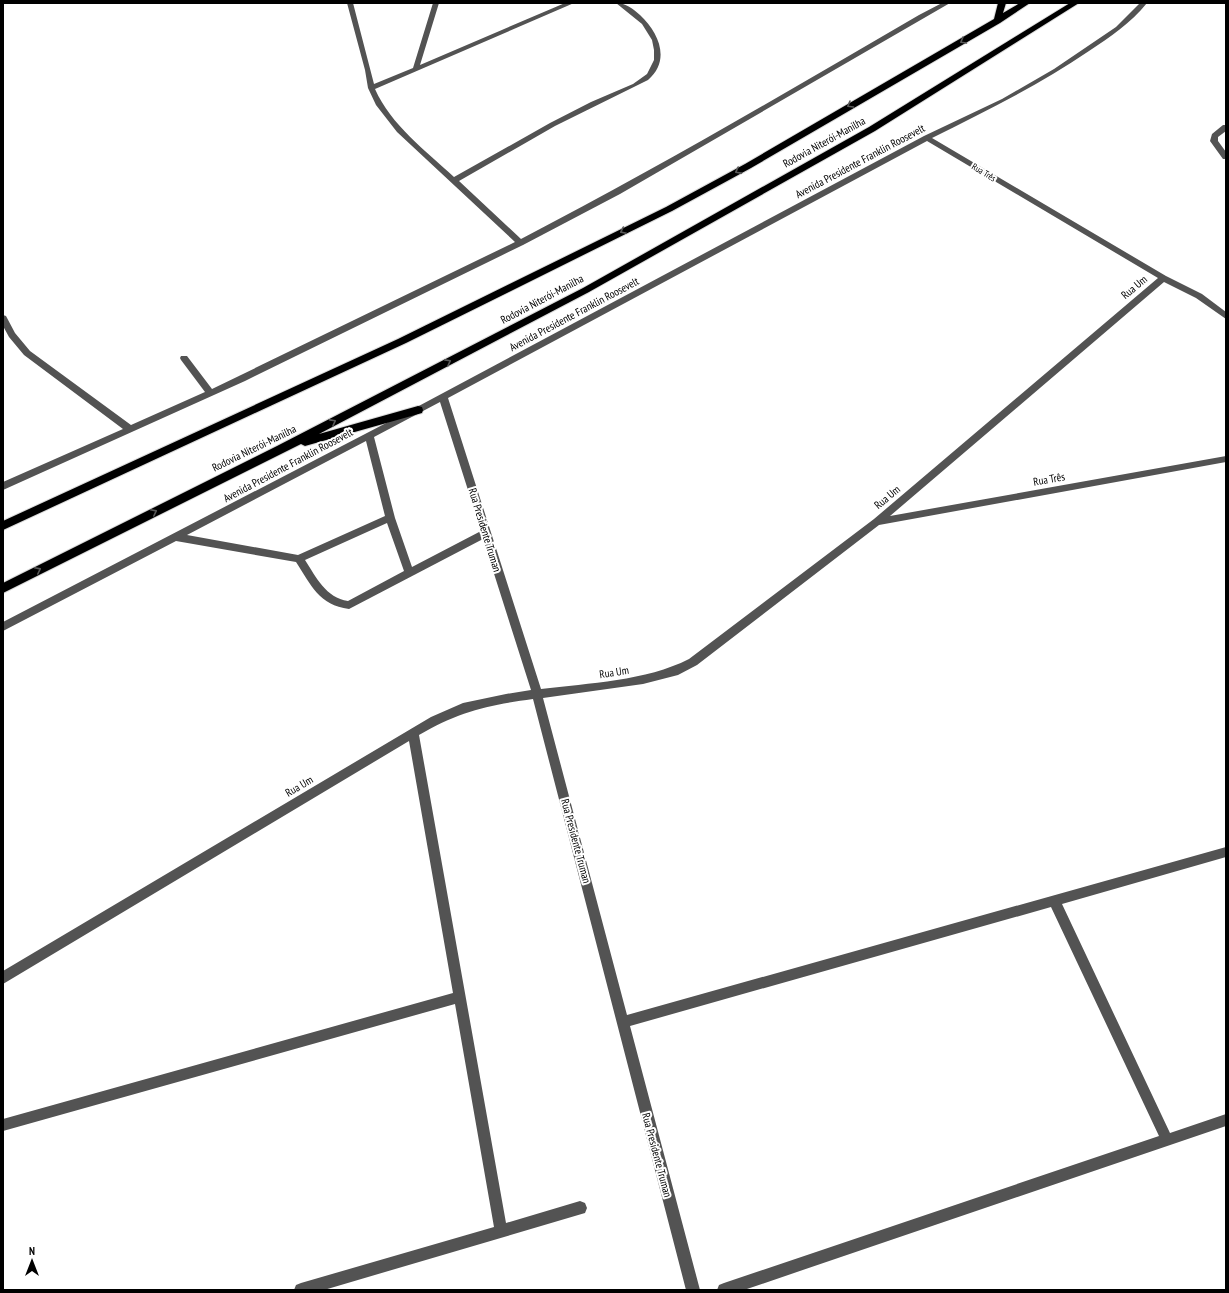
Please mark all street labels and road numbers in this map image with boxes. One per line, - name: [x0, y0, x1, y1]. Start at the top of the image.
- street label: Rodovia Niterói-Manilha: [780, 114, 868, 170]
- street label: Avenida Presidente Franklin Roosevelt: [793, 121, 927, 201]
- street label: Rua Três: [970, 161, 998, 183]
- street label: Rodovia Niterói-Manilha: [498, 271, 586, 327]
- street label: Rua Um: [1118, 272, 1150, 302]
- street label: Avenida Presidente Franklin Roosevelt: [507, 274, 641, 354]
- street label: Rodovia Niterói-Manilha: [210, 422, 298, 474]
- street label: Avenida Presidente Franklin Roosevelt: [221, 425, 355, 505]
- street label: Rua Três: [1032, 469, 1066, 489]
- street label: Rua Um: [871, 482, 903, 512]
- street label: Rua Presidente Truman: [466, 486, 504, 574]
- street label: Rua Um: [598, 663, 630, 681]
- street label: Rua Um: [283, 772, 315, 800]
- street label: Rua Presidente Truman: [558, 797, 594, 885]
- street label: Rua Presidente Truman: [639, 1111, 675, 1199]

